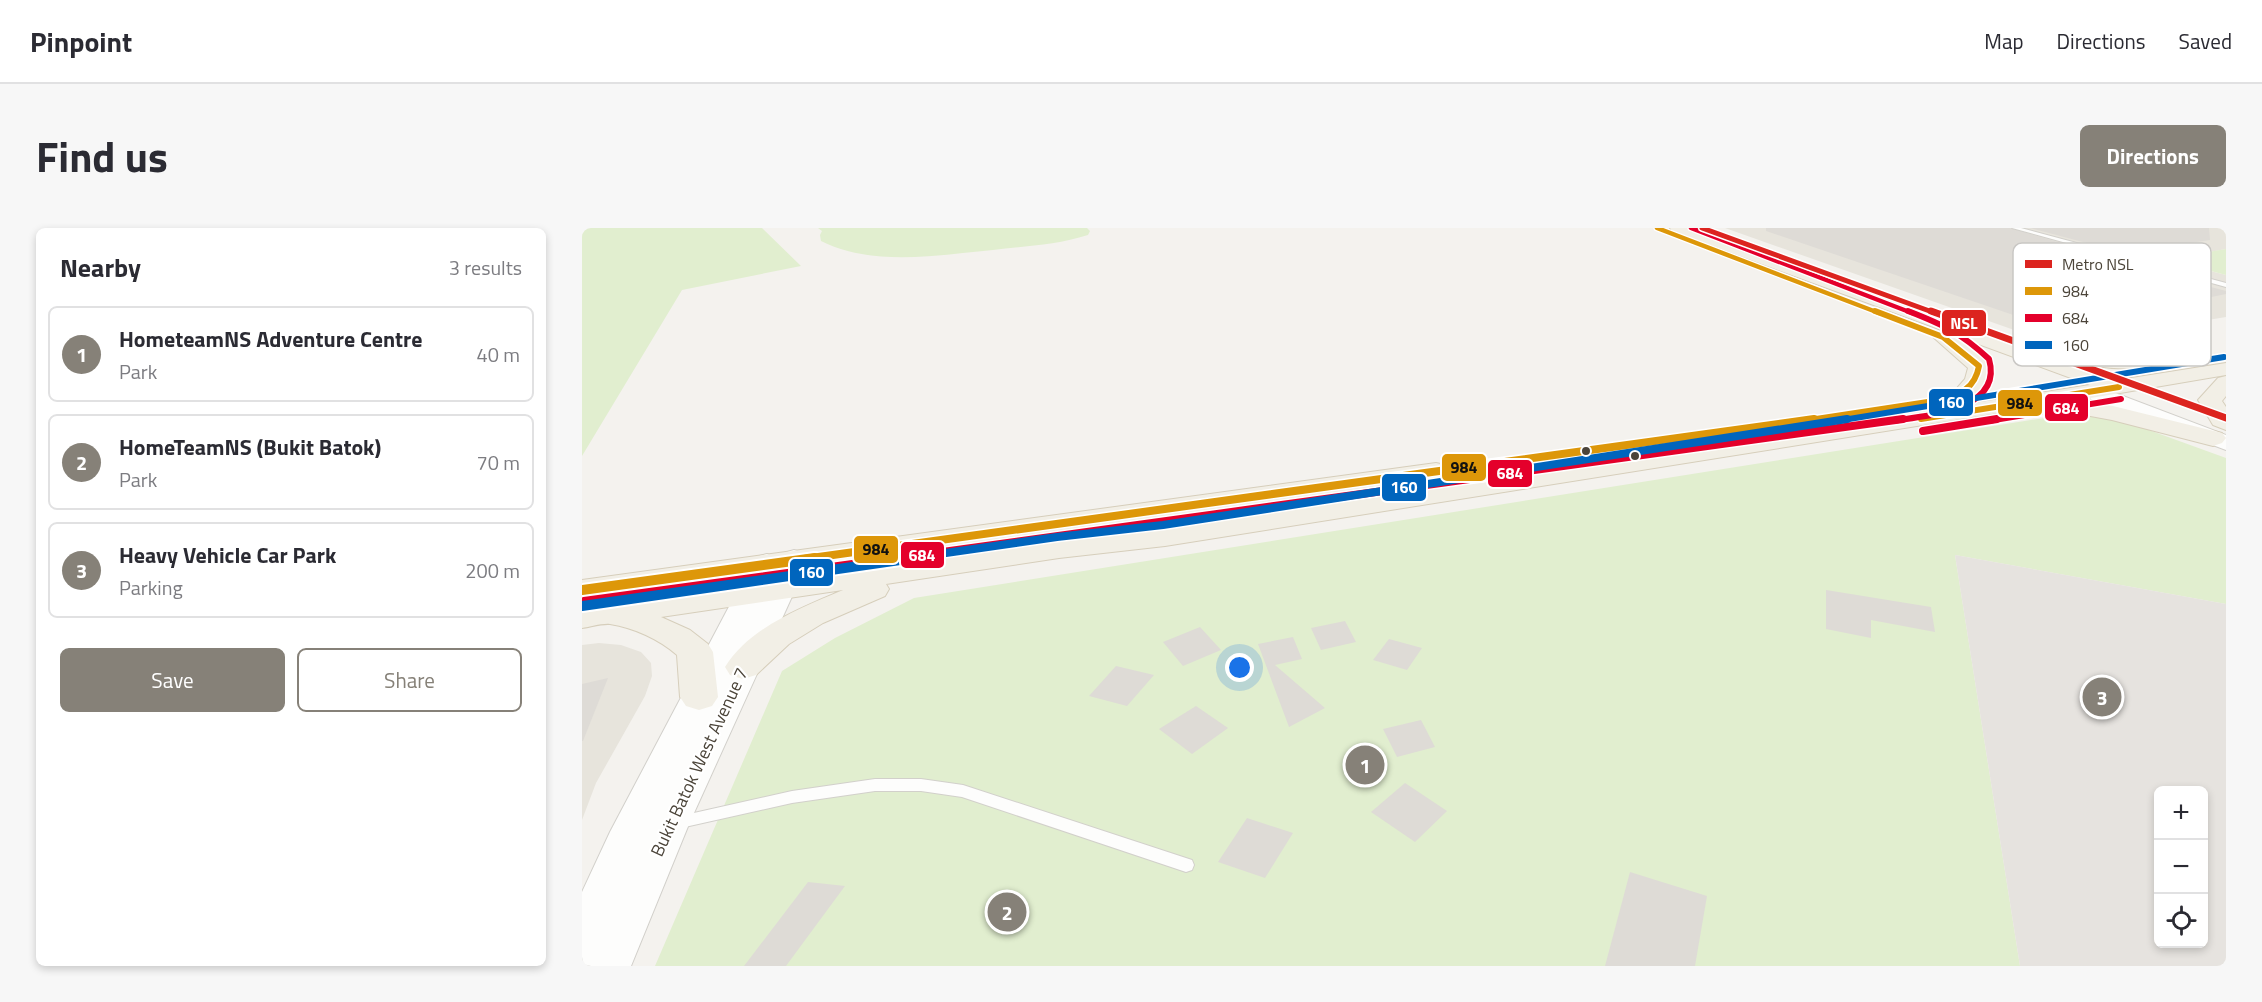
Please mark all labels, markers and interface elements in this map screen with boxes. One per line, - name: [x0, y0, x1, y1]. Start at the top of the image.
- text: Pinpoint: [30, 20, 132, 63]
- text: Map: [1984, 25, 2024, 57]
- text: Directions: [2057, 25, 2146, 57]
- text: Saved: [2179, 25, 2232, 57]
- text: Find us: [36, 124, 168, 188]
- button: Directions: [2080, 125, 2226, 187]
- legend: [2013, 243, 2211, 366]
- text: Nearby: [60, 248, 141, 287]
- text: 3 results: [449, 252, 522, 283]
- text: Metro NSL: [2062, 252, 2134, 276]
- text: 984: [2062, 279, 2089, 303]
- text: 684: [2062, 306, 2089, 330]
- line badge: NSL: [1941, 309, 1987, 337]
- text: NSL: [1950, 311, 1978, 335]
- text: HometeamNS Adventure Centre: [119, 322, 423, 356]
- text: 160: [2062, 333, 2089, 357]
- text: 1: [76, 339, 87, 370]
- text: 40 m: [476, 339, 520, 370]
- text: Park: [119, 356, 157, 387]
- line badge: 160: [1928, 388, 1974, 417]
- line badge: 984: [1997, 389, 2043, 417]
- text: 160: [1938, 390, 1964, 414]
- text: 984: [2007, 391, 2033, 415]
- line badge: 684: [2044, 393, 2089, 422]
- text: 684: [2053, 396, 2079, 420]
- text: HomeTeamNS (Bukit Batok): [119, 430, 381, 464]
- unlabelled marker: [1580, 445, 1592, 457]
- text: 2: [76, 447, 87, 478]
- text: 70 m: [476, 447, 520, 478]
- unlabelled marker: [1629, 450, 1641, 462]
- line badge: 984: [1441, 453, 1487, 482]
- text: 984: [1451, 455, 1477, 479]
- line badge: 684: [1487, 459, 1533, 488]
- text: 684: [1497, 461, 1523, 485]
- text: Park: [119, 464, 157, 495]
- line badge: 160: [1381, 473, 1427, 502]
- text: 160: [1391, 475, 1417, 499]
- line badge: 984: [853, 535, 899, 564]
- text: 984: [863, 537, 889, 561]
- text: Heavy Vehicle Car Park: [119, 538, 336, 572]
- line badge: 684: [900, 541, 945, 569]
- text: 684: [909, 543, 935, 567]
- text: 3: [76, 555, 87, 586]
- text: 200 m: [465, 555, 520, 586]
- line badge: 160: [789, 558, 834, 587]
- text: 160: [798, 560, 824, 584]
- text: Parking: [119, 572, 183, 603]
- button: Save: [60, 648, 285, 712]
- button: Share: [297, 648, 522, 712]
- your location: [1225, 653, 1254, 682]
- street label: Bukit Batok West Avenue 7: [643, 663, 755, 861]
- pin: 3: [2082, 674, 2122, 720]
- pin: 1: [1346, 742, 1384, 788]
- map controls: [2154, 786, 2208, 948]
- button: +: [2154, 786, 2208, 840]
- button: −: [2154, 840, 2208, 894]
- pin: 2: [988, 890, 1026, 934]
- button: locate: [2154, 894, 2208, 948]

